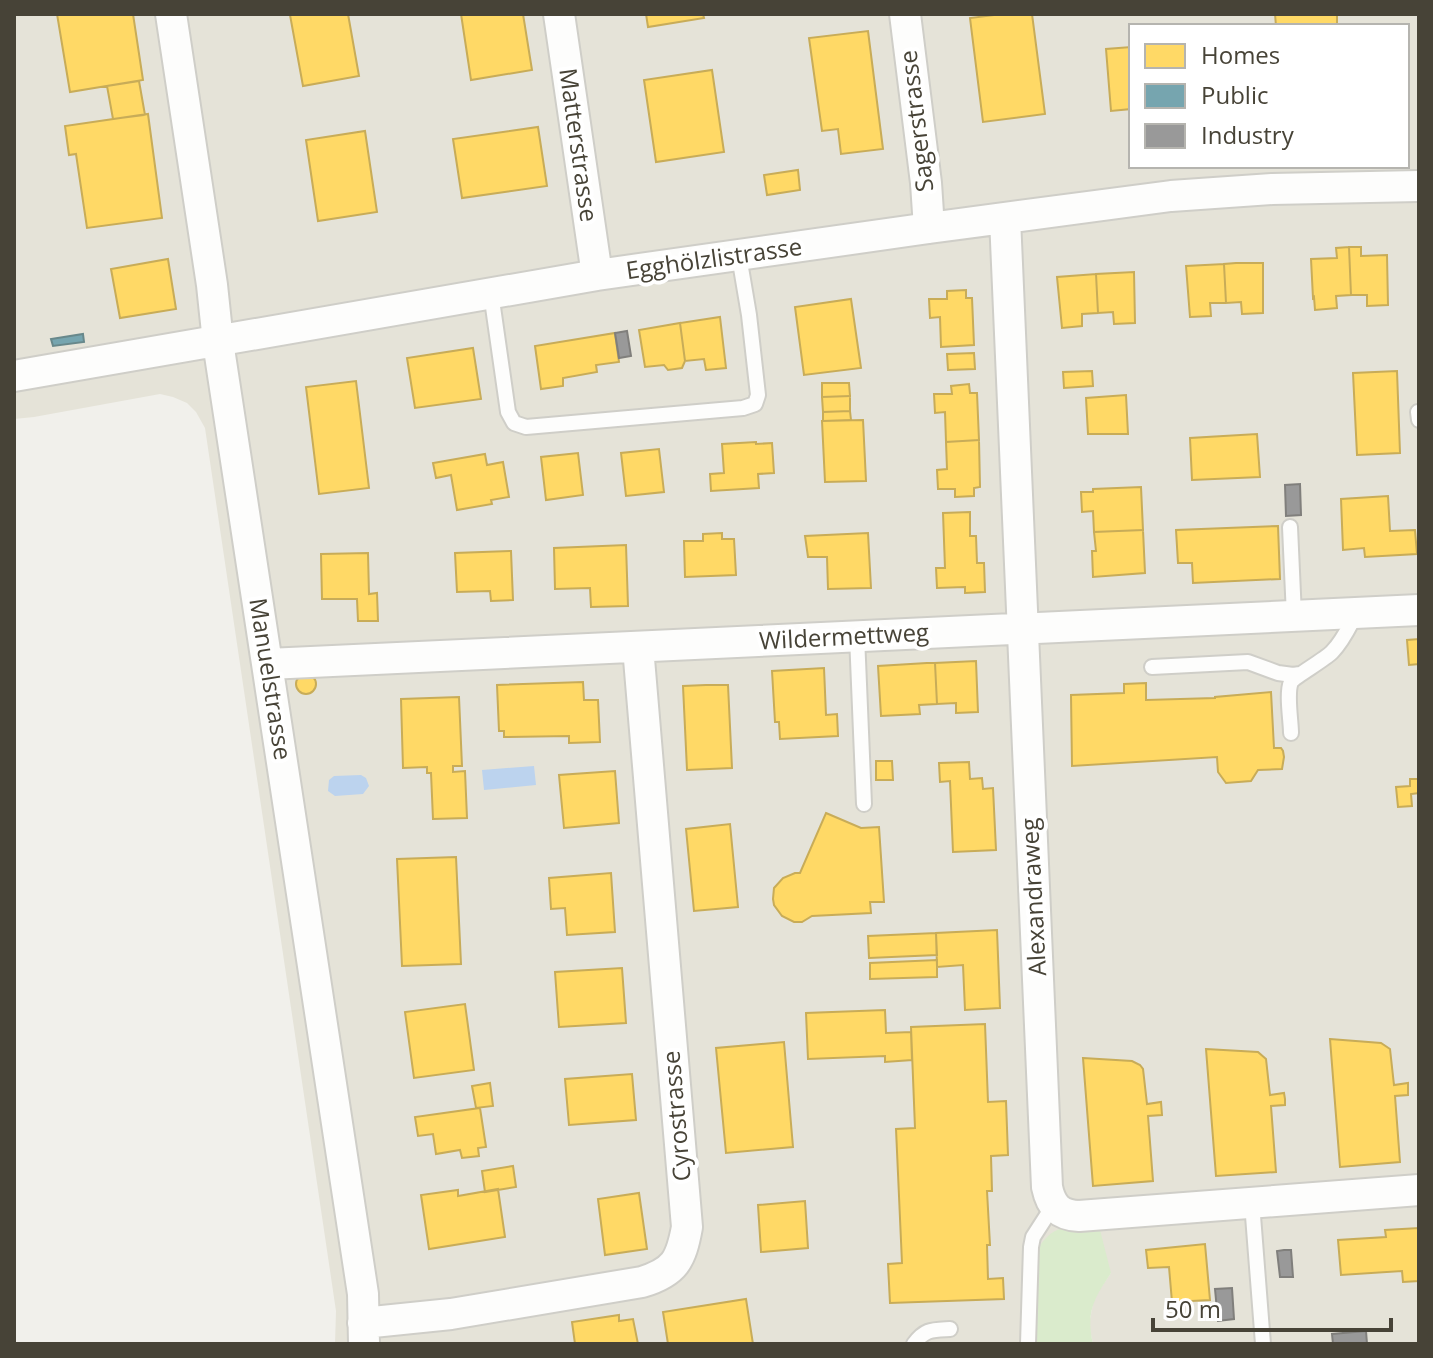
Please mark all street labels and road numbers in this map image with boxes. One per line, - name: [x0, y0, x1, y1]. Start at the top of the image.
- street label: Sagerstrasse: [890, 49, 941, 194]
- street label: Matterstrasse: [552, 66, 607, 224]
- street label: Egghölzlistrasse: [624, 229, 804, 286]
- street label: Manuelstrasse: [242, 595, 301, 762]
- street label: Wildermettweg: [758, 615, 930, 656]
- street label: Alexandraweg: [1012, 817, 1053, 977]
- street label: Cyrostrasse: [653, 1050, 698, 1183]

